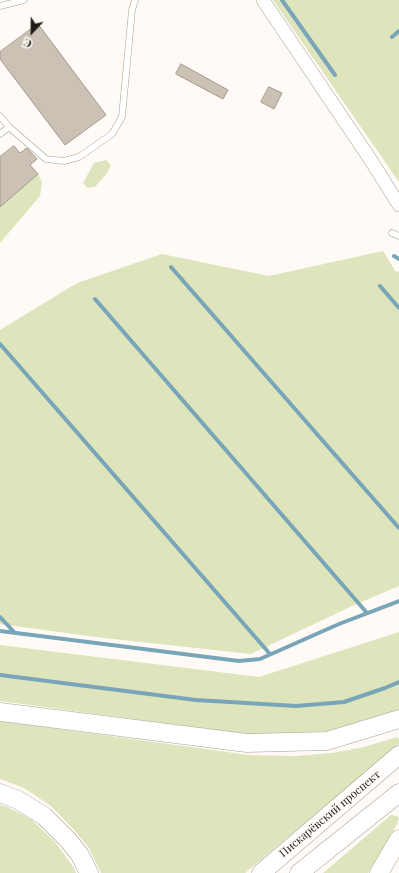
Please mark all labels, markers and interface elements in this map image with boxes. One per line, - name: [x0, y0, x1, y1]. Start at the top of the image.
- north arrow: [12, 12, 52, 52]
- text: С: [21, 35, 34, 52]
- street label: Пискарёвский проспект: [277, 768, 383, 860]

